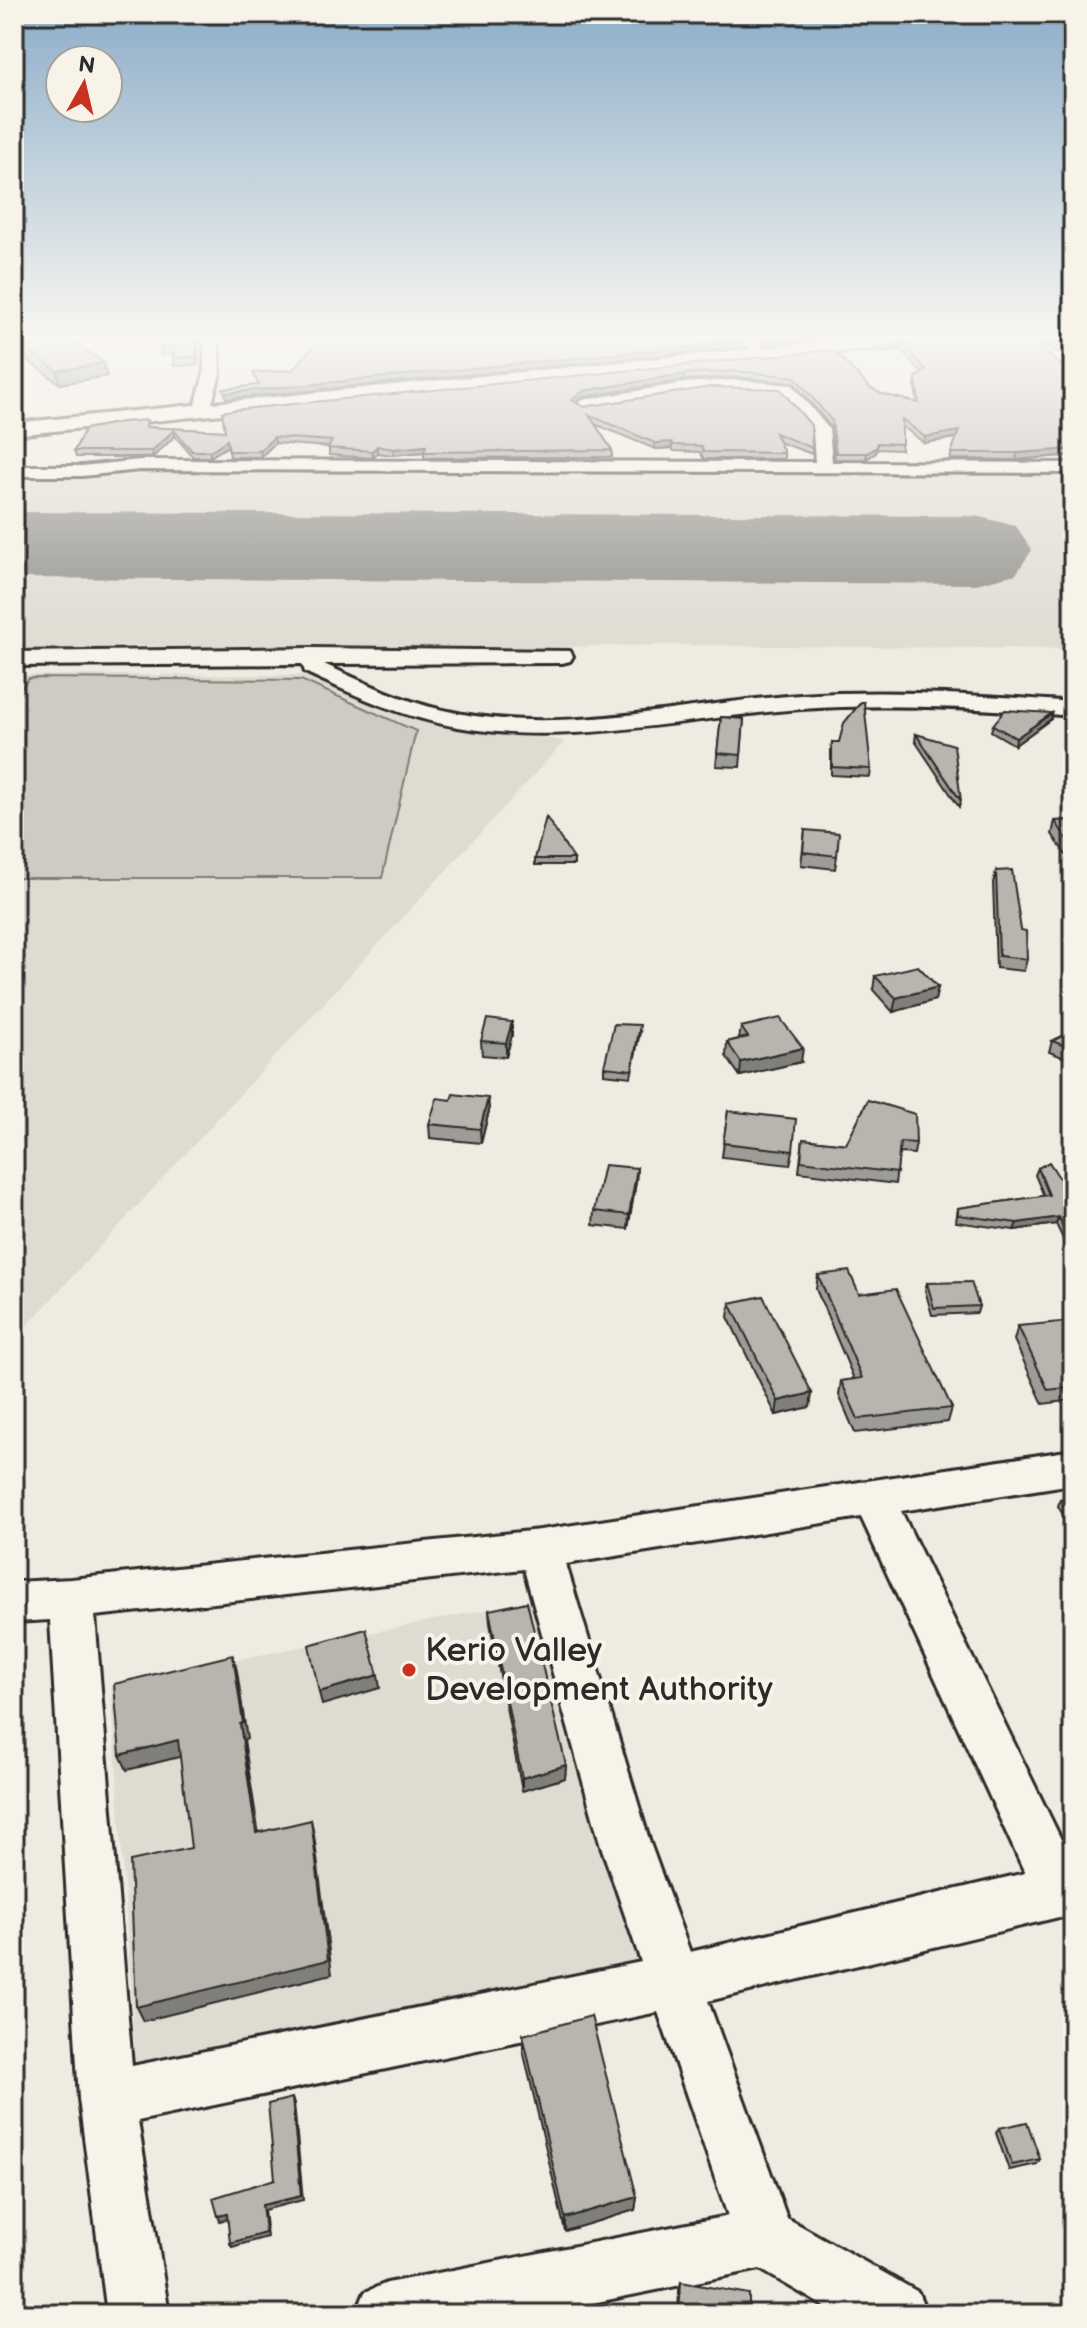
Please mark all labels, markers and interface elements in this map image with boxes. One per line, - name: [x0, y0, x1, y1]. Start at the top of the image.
- north arrow: [44, 44, 124, 124]
- text: N: [77, 51, 97, 80]
- place label: Kerio Valley Development Authority: [425, 1630, 773, 1710]
- marker: Kerio Valley Development Authority: [400, 1661, 418, 1679]

